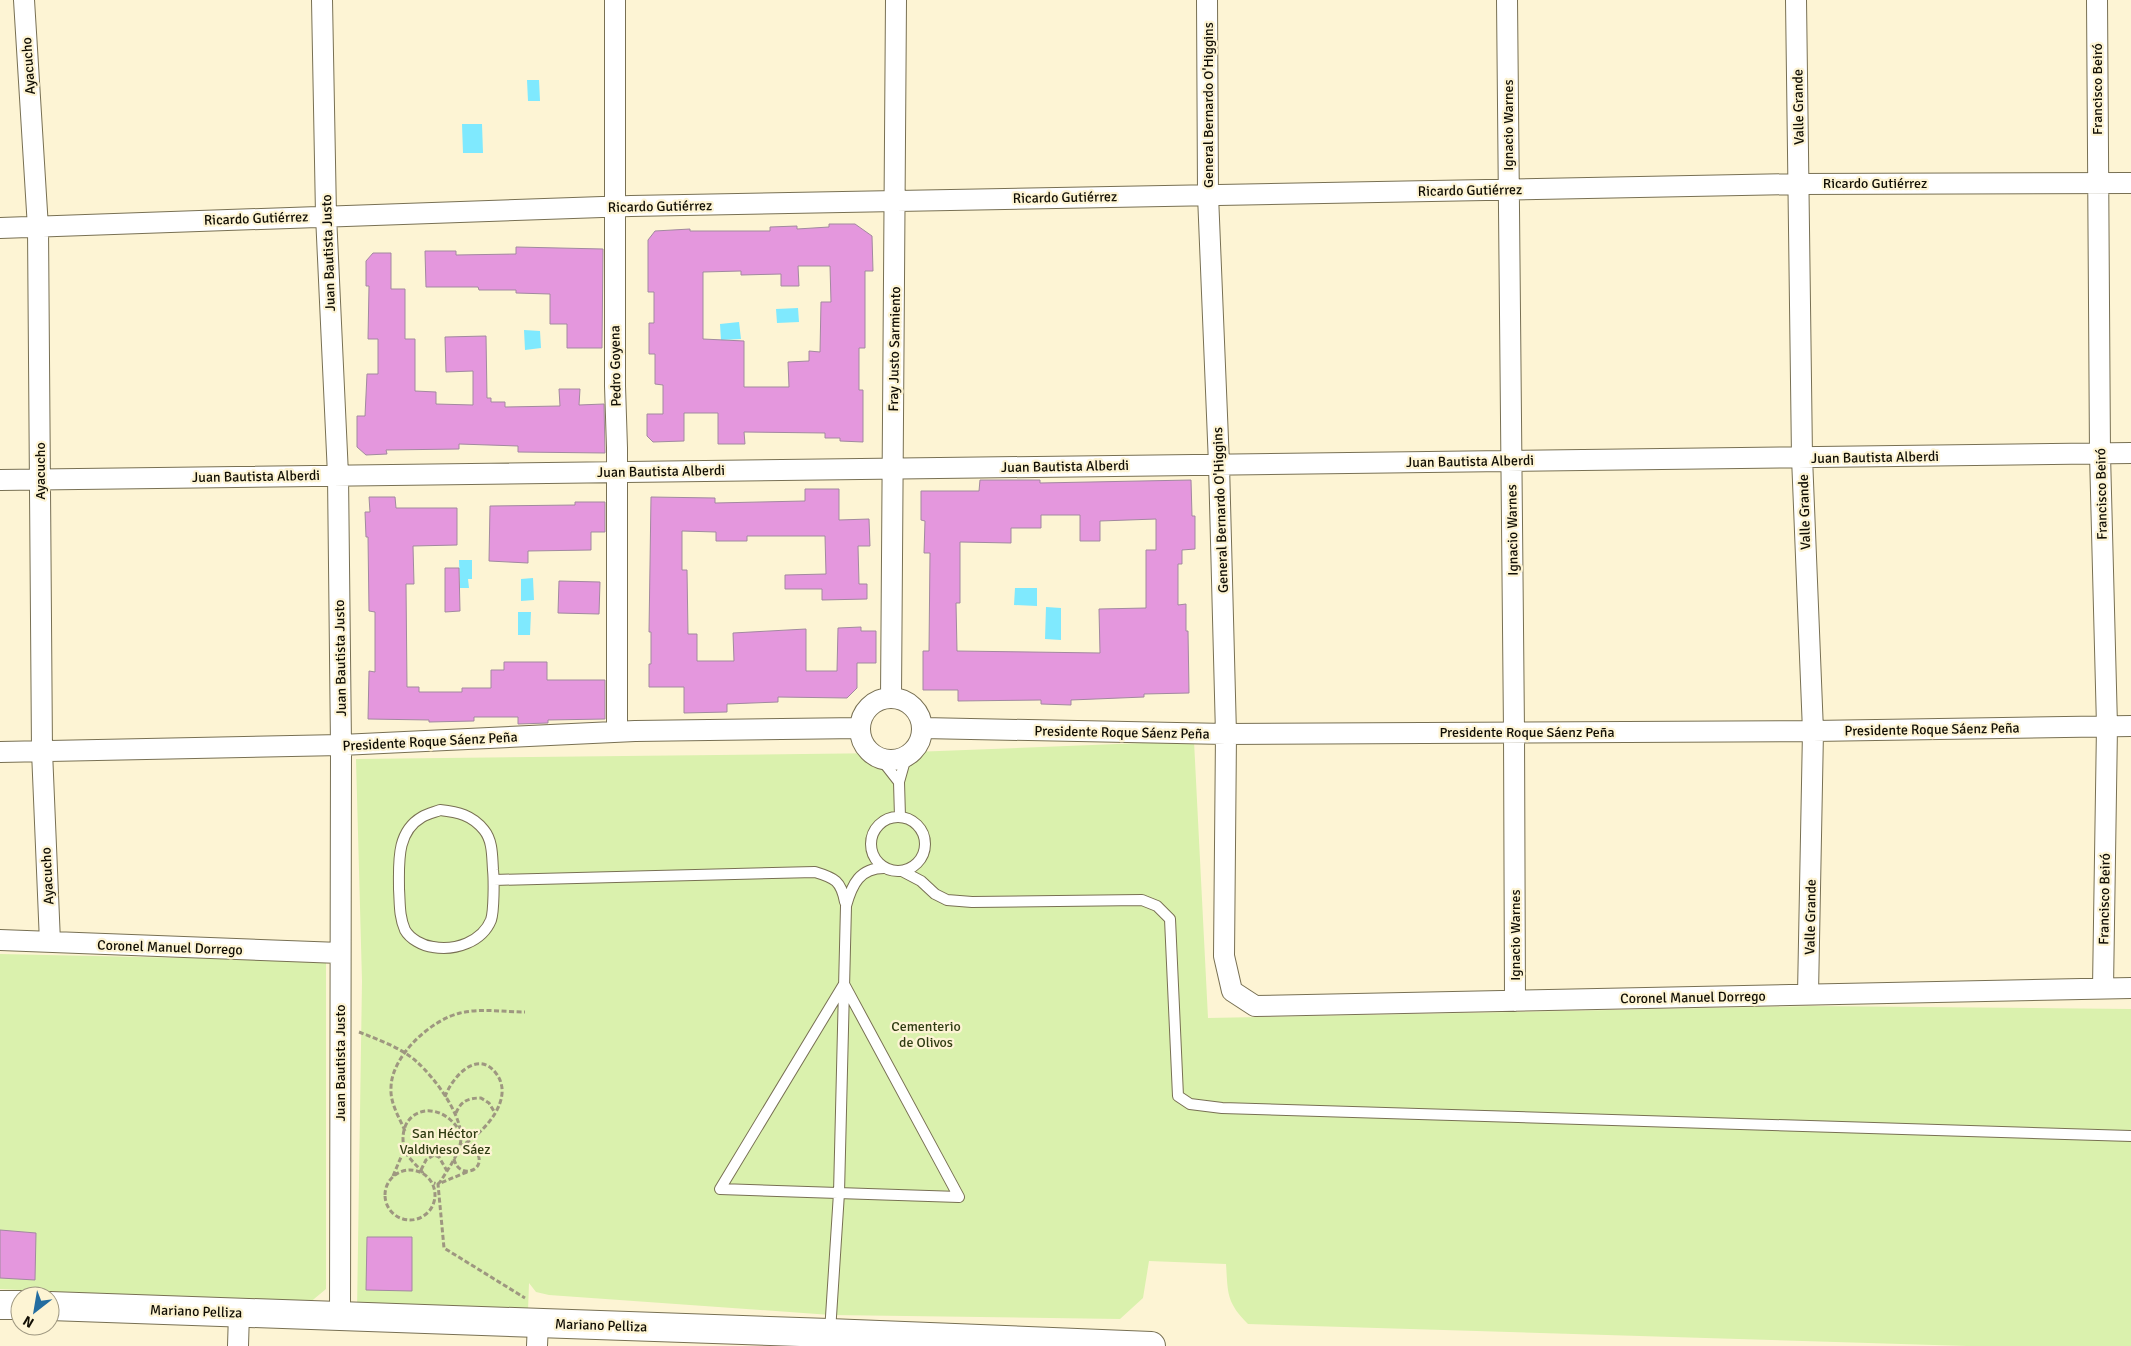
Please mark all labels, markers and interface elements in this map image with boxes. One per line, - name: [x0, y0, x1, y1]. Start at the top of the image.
- street label: General Bernardo O'Higgins: [1200, 22, 1217, 188]
- street label: Ayacucho: [18, 37, 39, 95]
- street label: Francisco Beiró: [2089, 43, 2106, 135]
- street label: Valle Grande: [1789, 69, 1808, 145]
- street label: Ignacio Warnes: [1500, 79, 1517, 171]
- street label: Ricardo Gutiérrez: [1823, 175, 1927, 192]
- street label: Ricardo Gutiérrez: [1418, 181, 1522, 200]
- street label: Ricardo Gutiérrez: [1013, 188, 1117, 207]
- street label: Juan Bautista Justo: [318, 194, 339, 312]
- street label: Ricardo Gutiérrez: [608, 197, 712, 216]
- street label: Ricardo Gutiérrez: [204, 208, 309, 229]
- street label: Fray Justo Sarmiento: [885, 286, 904, 412]
- street label: Pedro Goyena: [606, 325, 625, 407]
- street label: General Bernardo O'Higgins: [1209, 427, 1232, 593]
- street label: Ayacucho: [32, 442, 49, 500]
- street label: Juan Bautista Alberdi: [1811, 448, 1939, 467]
- street label: Francisco Beiró: [2092, 448, 2111, 540]
- street label: Juan Bautista Alberdi: [1406, 452, 1534, 471]
- street label: Juan Bautista Alberdi: [1001, 457, 1129, 476]
- street label: Juan Bautista Alberdi: [597, 462, 725, 481]
- street label: Juan Bautista Alberdi: [192, 467, 320, 486]
- street label: Valle Grande: [1795, 474, 1814, 550]
- street label: Ignacio Warnes: [1503, 484, 1522, 576]
- street label: Juan Bautista Justo: [331, 599, 350, 717]
- street label: Presidente Roque Sáenz Peña: [1844, 719, 2020, 740]
- street label: Presidente Roque Sáenz Peña: [1034, 722, 1210, 743]
- street label: Presidente Roque Sáenz Peña: [1439, 724, 1615, 741]
- street label: Presidente Roque Sáenz Peña: [342, 728, 518, 755]
- street label: Ayacucho: [38, 847, 57, 905]
- street label: Francisco Beiró: [2095, 853, 2114, 945]
- street label: Valle Grande: [1801, 879, 1820, 955]
- street label: Ignacio Warnes: [1507, 889, 1524, 981]
- street label: Coronel Manuel Dorrego: [97, 936, 243, 959]
- street label: Coronel Manuel Dorrego: [1620, 988, 1766, 1007]
- street label: Juan Bautista Justo: [332, 1004, 349, 1122]
- park label: Cementerio de Olivos: [891, 1018, 961, 1051]
- park label: San Héctor Valdivieso Sáez: [399, 1125, 491, 1158]
- north arrow: [10, 1286, 60, 1336]
- street label: Mariano Pelliza: [150, 1301, 242, 1322]
- text: N: [20, 1312, 37, 1332]
- street label: Mariano Pelliza: [555, 1315, 647, 1336]

